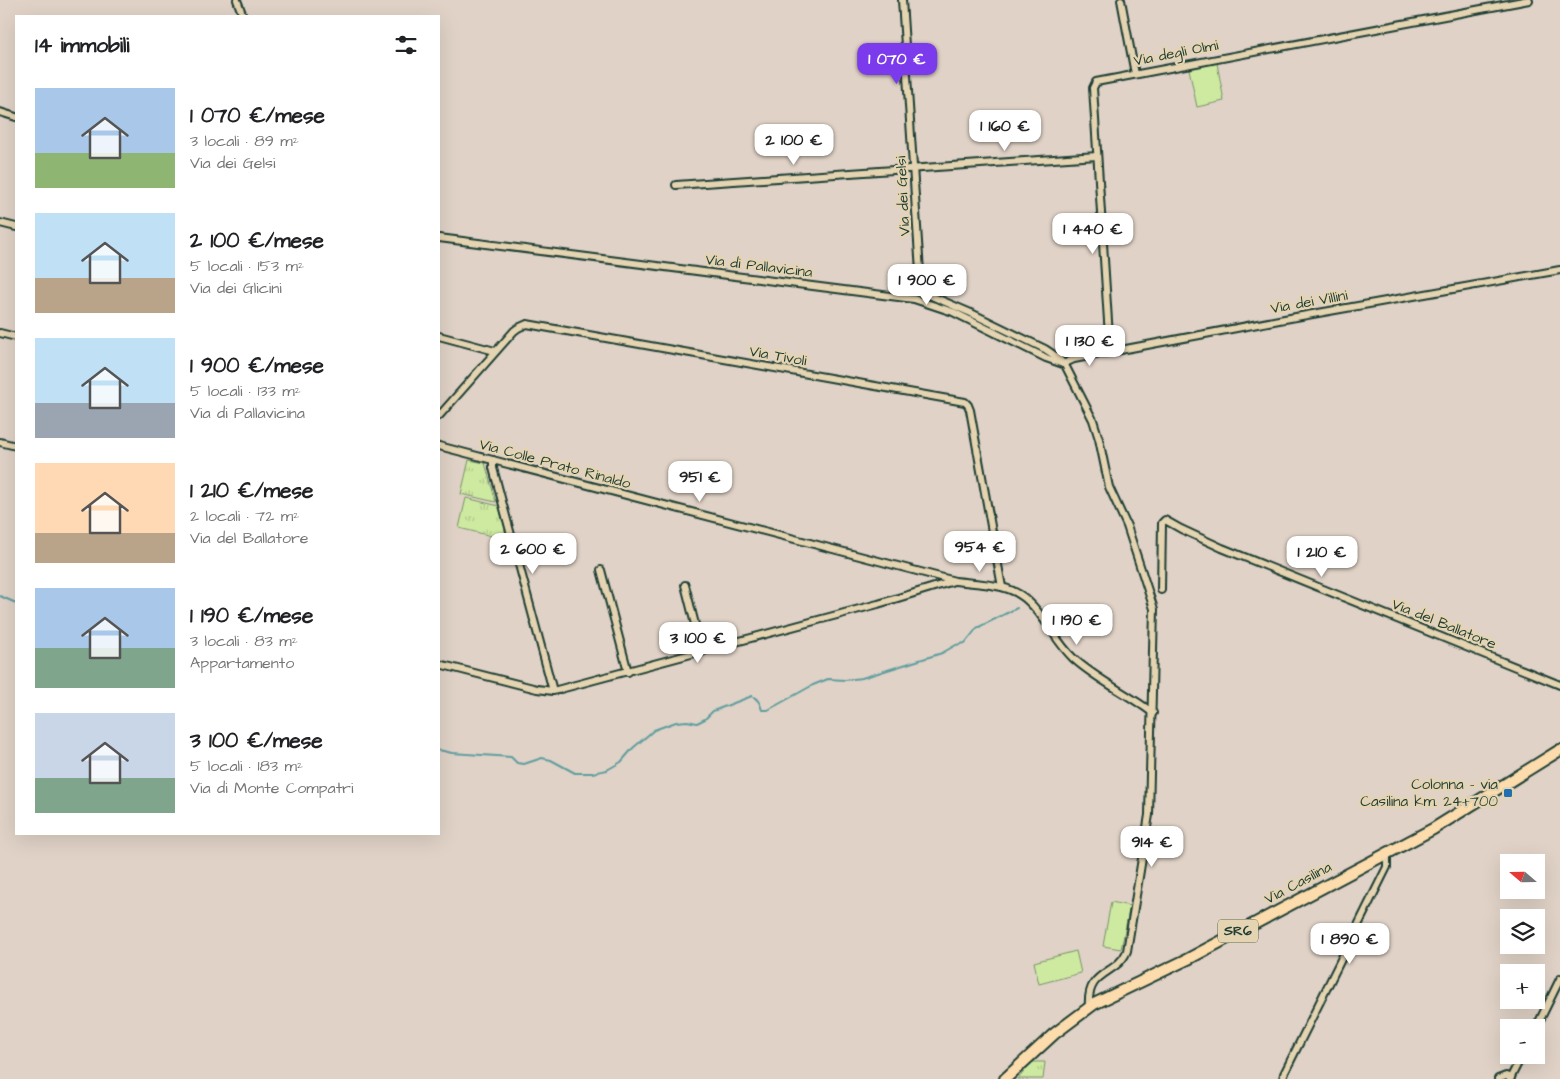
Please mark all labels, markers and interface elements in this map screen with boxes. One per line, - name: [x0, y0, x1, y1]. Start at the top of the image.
- text: 14 immobili: [35, 31, 130, 60]
- icon: filters: [392, 31, 420, 59]
- street label: Via degli Olmi: [1132, 34, 1221, 72]
- pin: 1 070 €: [851, 42, 943, 85]
- text: 1 070 €: [868, 48, 926, 70]
- text: 1 070 €/mese: [190, 101, 325, 130]
- icon: home: [75, 108, 135, 168]
- pin: 1 160 €: [959, 110, 1051, 152]
- text: 1 160 €: [980, 115, 1030, 137]
- pin: 2 100 €: [748, 124, 840, 166]
- text: 2 100 €: [766, 129, 822, 151]
- text: 3 locali · 89 m²: [190, 130, 299, 152]
- text: Via dei Gelsi: [190, 152, 275, 174]
- street label: Via dei Gelsi: [890, 155, 916, 237]
- pin: 1 440 €: [1047, 212, 1139, 255]
- text: 1 440 €: [1063, 218, 1123, 240]
- text: 2 100 €/mese: [190, 226, 324, 255]
- icon: home: [75, 233, 135, 293]
- street label: Via di Pallavicina: [704, 249, 814, 283]
- text: 5 locali · 153 m²: [190, 255, 304, 277]
- pin: 1 900 €: [881, 264, 973, 306]
- text: 1 900 €: [899, 269, 955, 291]
- text: Via dei Glicini: [190, 277, 282, 299]
- street label: Via dei Villini: [1269, 285, 1350, 319]
- pin: 1 130 €: [1044, 324, 1136, 367]
- text: 1 130 €: [1066, 330, 1114, 352]
- street label: Via Tivoli: [748, 341, 809, 371]
- text: 1 900 €/mese: [190, 351, 324, 380]
- icon: home: [75, 358, 135, 418]
- text: 5 locali · 133 m²: [190, 380, 301, 402]
- text: Via di Pallavicina: [190, 402, 305, 424]
- street label: Via Colle Prato Rinaldo: [477, 434, 633, 494]
- pin: 951 €: [665, 460, 735, 503]
- text: 951 €: [679, 466, 721, 488]
- text: 1 210 €/mese: [190, 476, 313, 505]
- icon: home: [75, 483, 135, 543]
- text: 2 locali · 72 m²: [190, 505, 299, 527]
- text: Via del Ballatore: [190, 527, 308, 549]
- pin: 954 €: [945, 530, 1015, 573]
- pin: 2 600 €: [487, 532, 579, 575]
- text: 954 €: [955, 536, 1005, 558]
- pin: 1 210 €: [1276, 536, 1368, 578]
- text: 2 600 €: [501, 538, 565, 560]
- text: 1 210 €: [1298, 541, 1346, 563]
- street label: Via del Ballatore: [1389, 593, 1499, 655]
- text: 1 190 €/mese: [190, 601, 313, 630]
- pin: 1 190 €: [1031, 604, 1123, 646]
- icon: home: [75, 608, 135, 668]
- text: 1 190 €: [1053, 609, 1101, 631]
- pin: 3 100 €: [652, 622, 744, 664]
- text: 3 100 €: [670, 627, 726, 649]
- text: 3 locali · 83 m²: [190, 630, 298, 652]
- text: Appartamento: [190, 652, 294, 674]
- text: 3 100 €/mese: [190, 726, 323, 755]
- icon: home: [75, 733, 135, 793]
- text: 5 locali · 183 m²: [190, 755, 303, 777]
- place label: Colonna - via Casilina km. 24+700: [1360, 774, 1499, 812]
- text: Via di Monte Compatri: [190, 777, 353, 799]
- marker: Colonna - via Casilina km. 24+700: [1502, 787, 1514, 799]
- pin: 914 €: [1117, 826, 1187, 868]
- text: 914 €: [1131, 831, 1173, 853]
- north arrow: [1500, 854, 1545, 899]
- map controls: [1500, 854, 1545, 1064]
- street label: Via Casilina: [1261, 856, 1336, 909]
- button: layers: [1500, 909, 1545, 954]
- road number: SR6: [1218, 919, 1258, 942]
- pin: 1 890 €: [1304, 922, 1396, 965]
- text: 1 890 €: [1321, 928, 1379, 950]
- button: +: [1500, 964, 1545, 1009]
- button: −: [1500, 1019, 1545, 1064]

